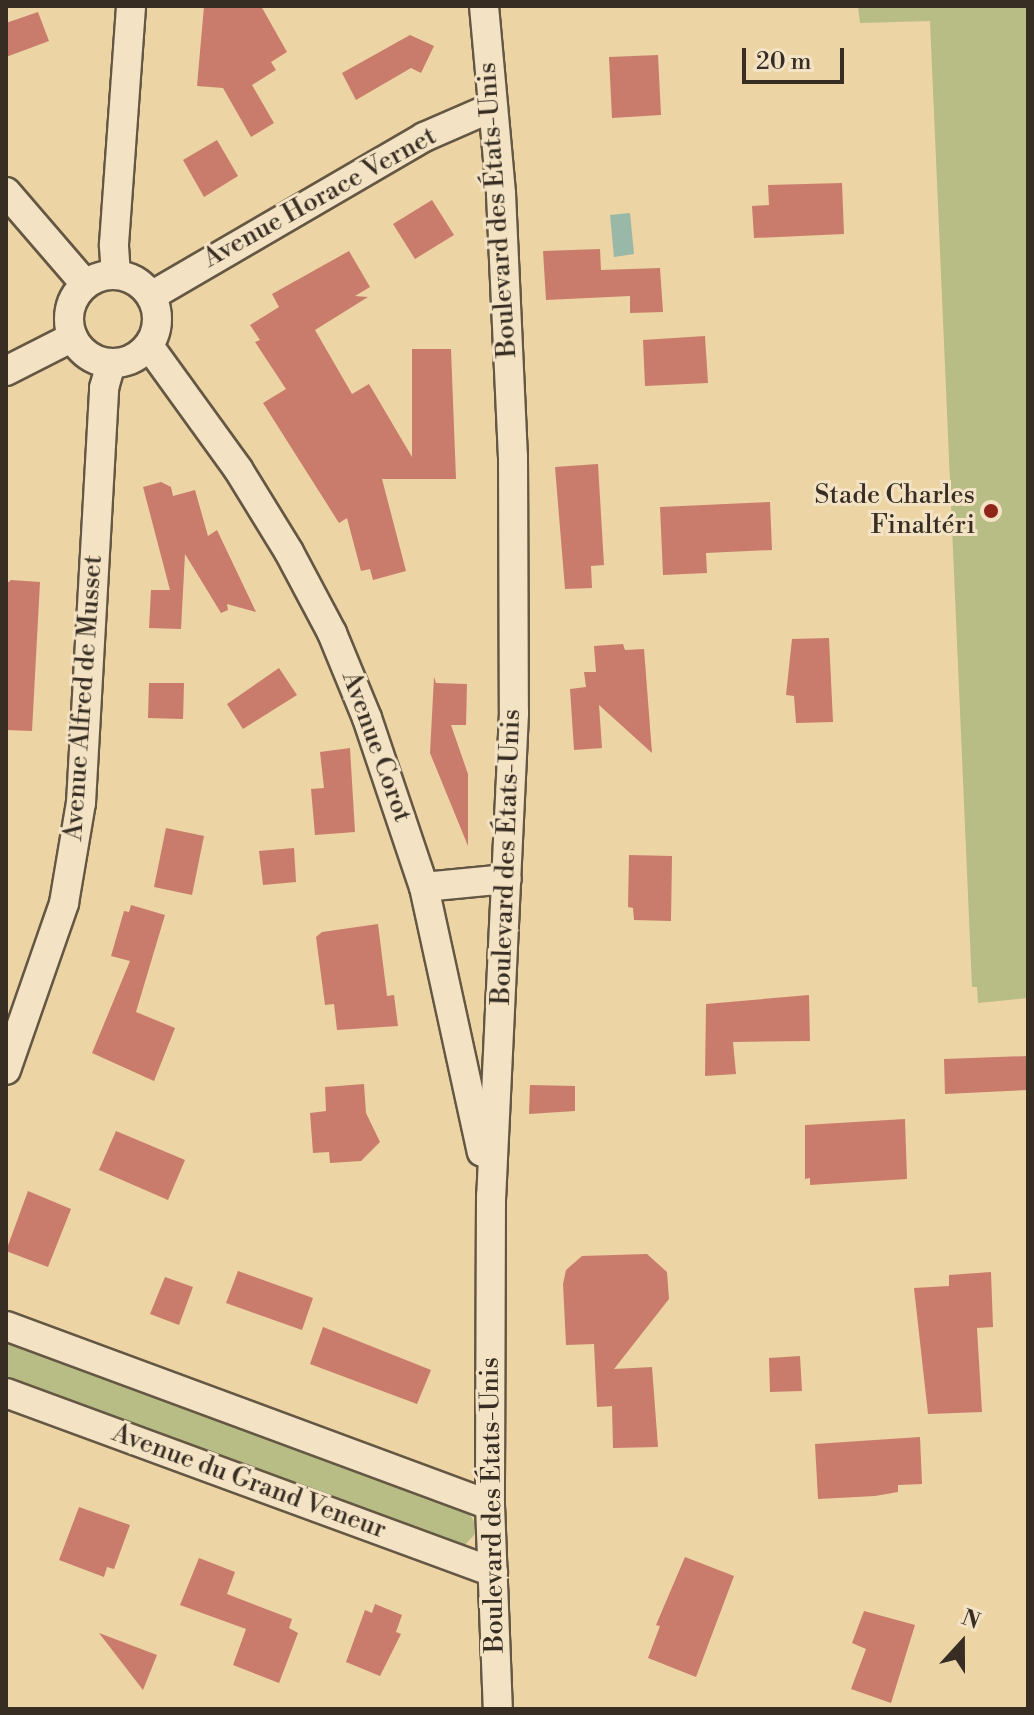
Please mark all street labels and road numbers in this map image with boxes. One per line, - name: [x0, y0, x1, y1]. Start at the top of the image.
- street label: Boulevard des États-Unis: [472, 61, 524, 359]
- street label: Avenue Horace Vernet: [198, 121, 442, 275]
- street label: Avenue Alfred de Musset: [58, 554, 110, 842]
- street label: Avenue Corot: [334, 667, 418, 827]
- street label: Boulevard des États-Unis: [486, 709, 528, 1005]
- street label: Boulevard des États-Unis: [475, 1357, 511, 1653]
- street label: Avenue du Grand Veneur: [108, 1418, 390, 1546]

